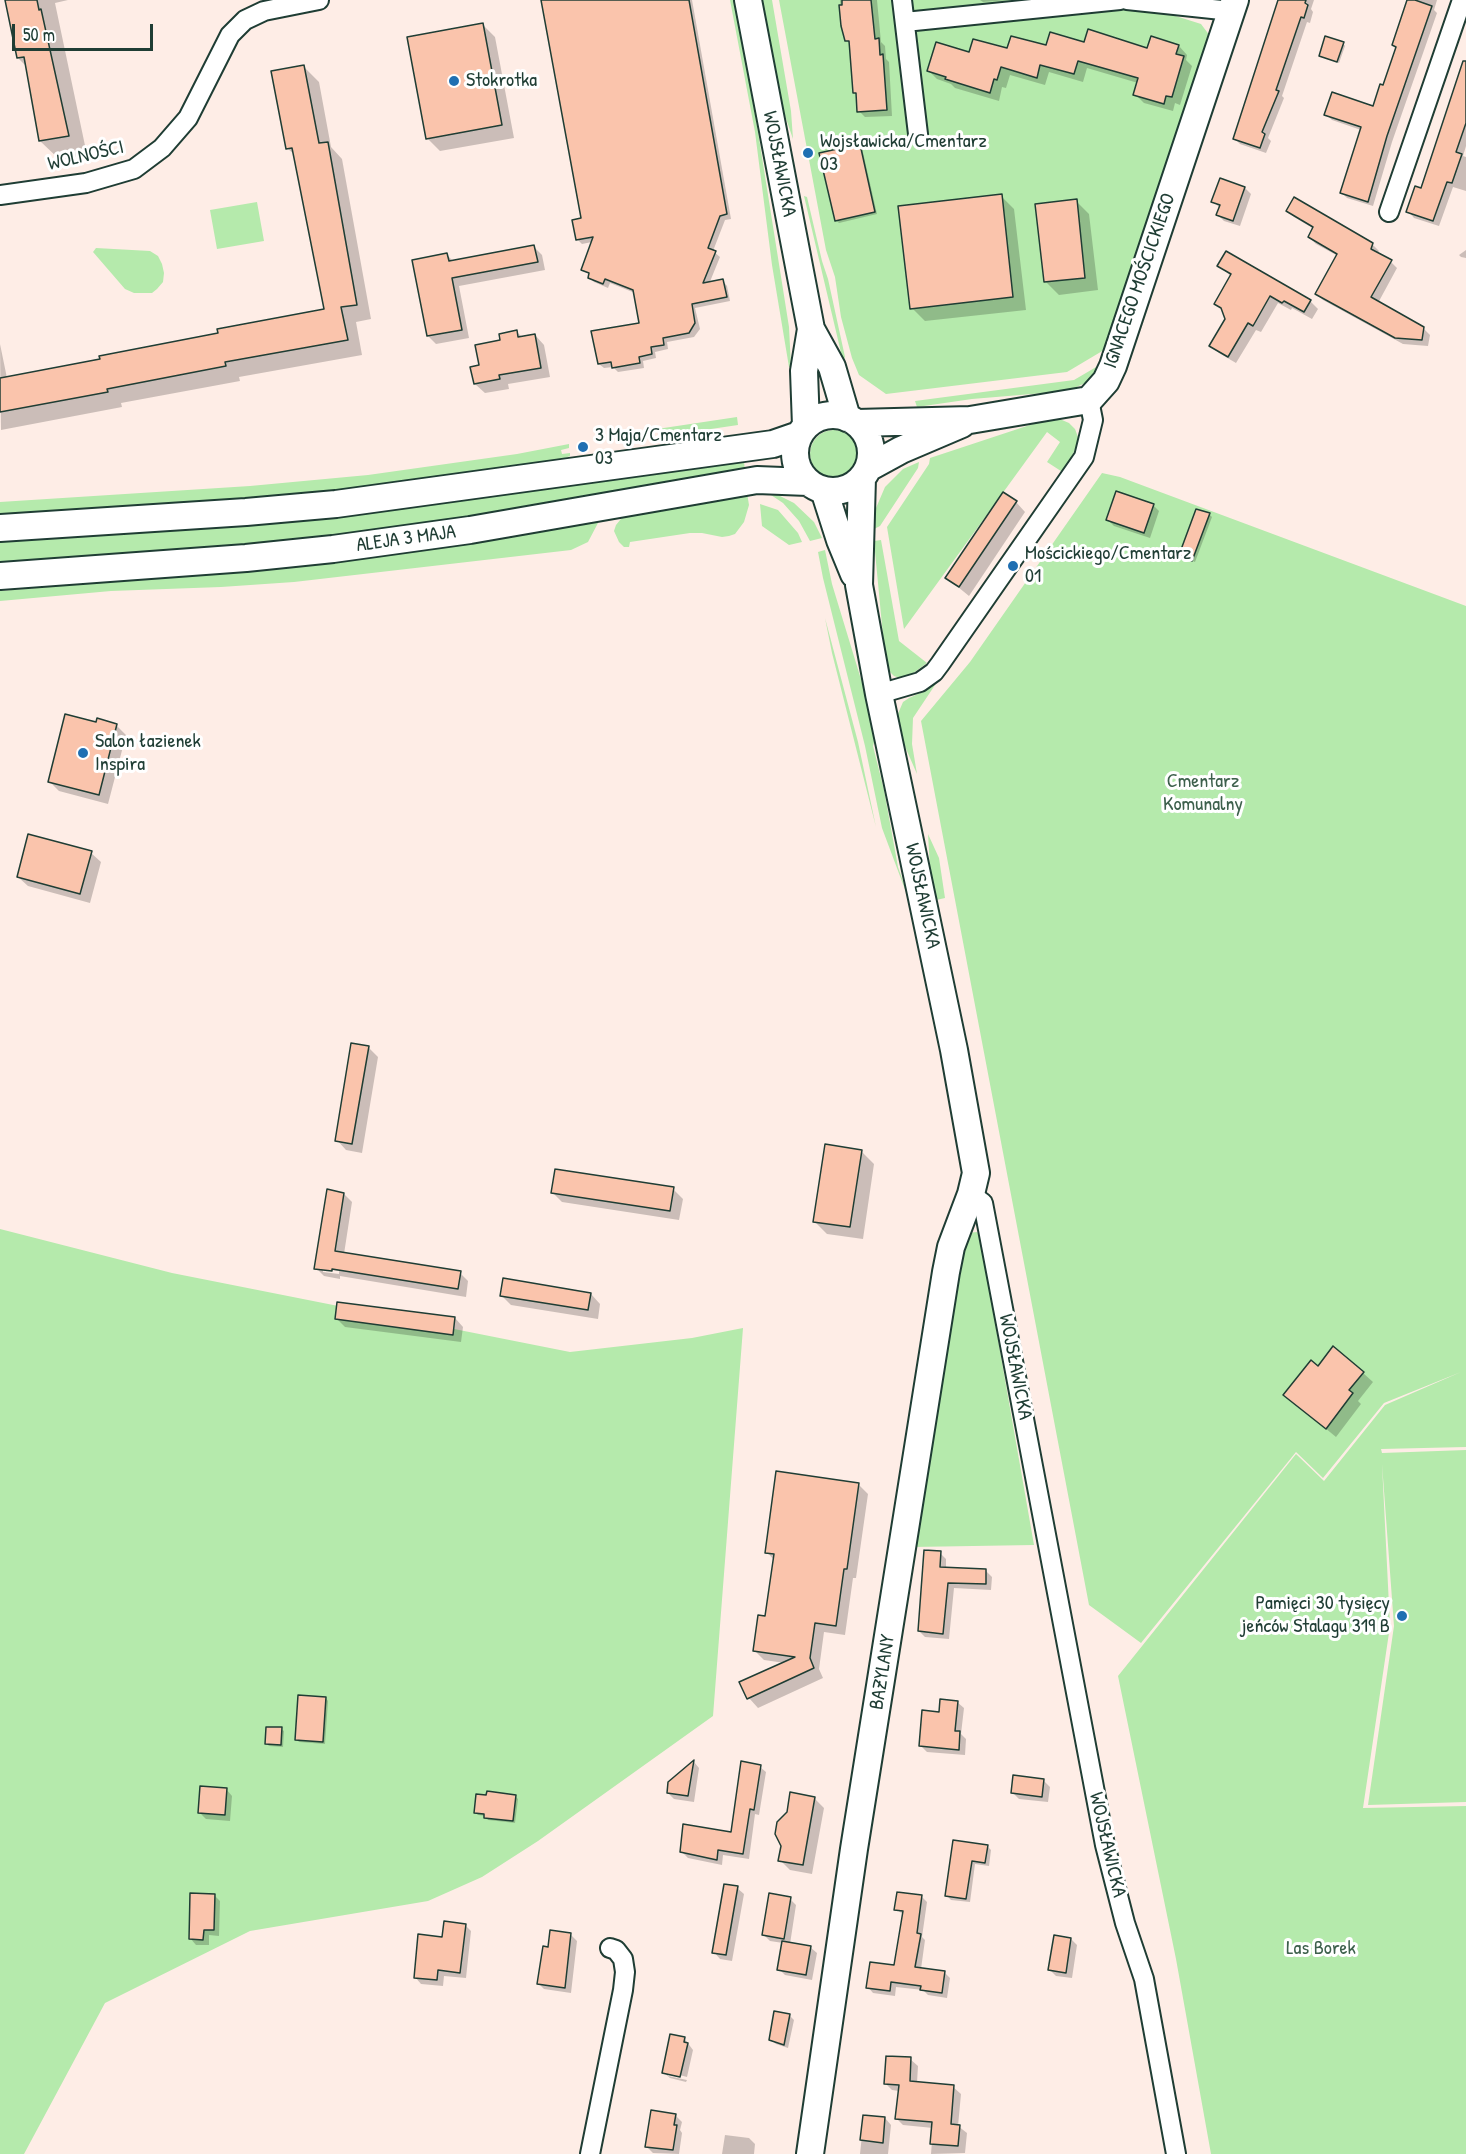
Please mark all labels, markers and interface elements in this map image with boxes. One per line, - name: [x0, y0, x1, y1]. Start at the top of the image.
- scale bar: [15, 12, 156, 50]
- text: 50 m: [23, 22, 55, 47]
- place label: Stokrotka: [466, 69, 537, 93]
- marker: Stokrotka: [447, 74, 461, 88]
- street label: WOJSŁAWICKA: [757, 109, 801, 219]
- place label: Wojsławicka/Cmentarz 03: [820, 130, 987, 177]
- street label: WOLNOŚCI: [46, 136, 126, 176]
- marker: Wojsławicka/Cmentarz 03: [801, 146, 815, 160]
- street label: IGNACEGO MOŚCICKIEGO: [1099, 190, 1181, 372]
- place label: 3 Maja/Cmentarz 03: [595, 424, 722, 471]
- marker: 3 Maja/Cmentarz 03: [576, 440, 590, 454]
- street label: ALEJA 3 MAJA: [355, 520, 457, 558]
- place label: Mościckiego/Cmentarz 01: [1025, 542, 1191, 589]
- marker: Mościckiego/Cmentarz 01: [1006, 559, 1020, 573]
- place label: Salon łazienek Inspira: [95, 730, 201, 777]
- marker: Salon łazienek Inspira: [76, 746, 90, 760]
- park label: Cmentarz Komunalny: [1163, 770, 1243, 817]
- street label: WOJSŁAWICKA: [899, 841, 945, 951]
- street label: WOJSŁAWICKA: [993, 1312, 1037, 1422]
- place label: Pamięci 30 tysięcy jeńców Stalagu 319 B: [1242, 1592, 1390, 1639]
- marker: Pamięci 30 tysięcy jeńców Stalagu 319 B: [1395, 1609, 1409, 1623]
- street label: BAZYLANY: [865, 1633, 901, 1711]
- street label: WOJSŁAWICKA: [1083, 1790, 1131, 1900]
- park label: Las Borek: [1286, 1937, 1356, 1961]

